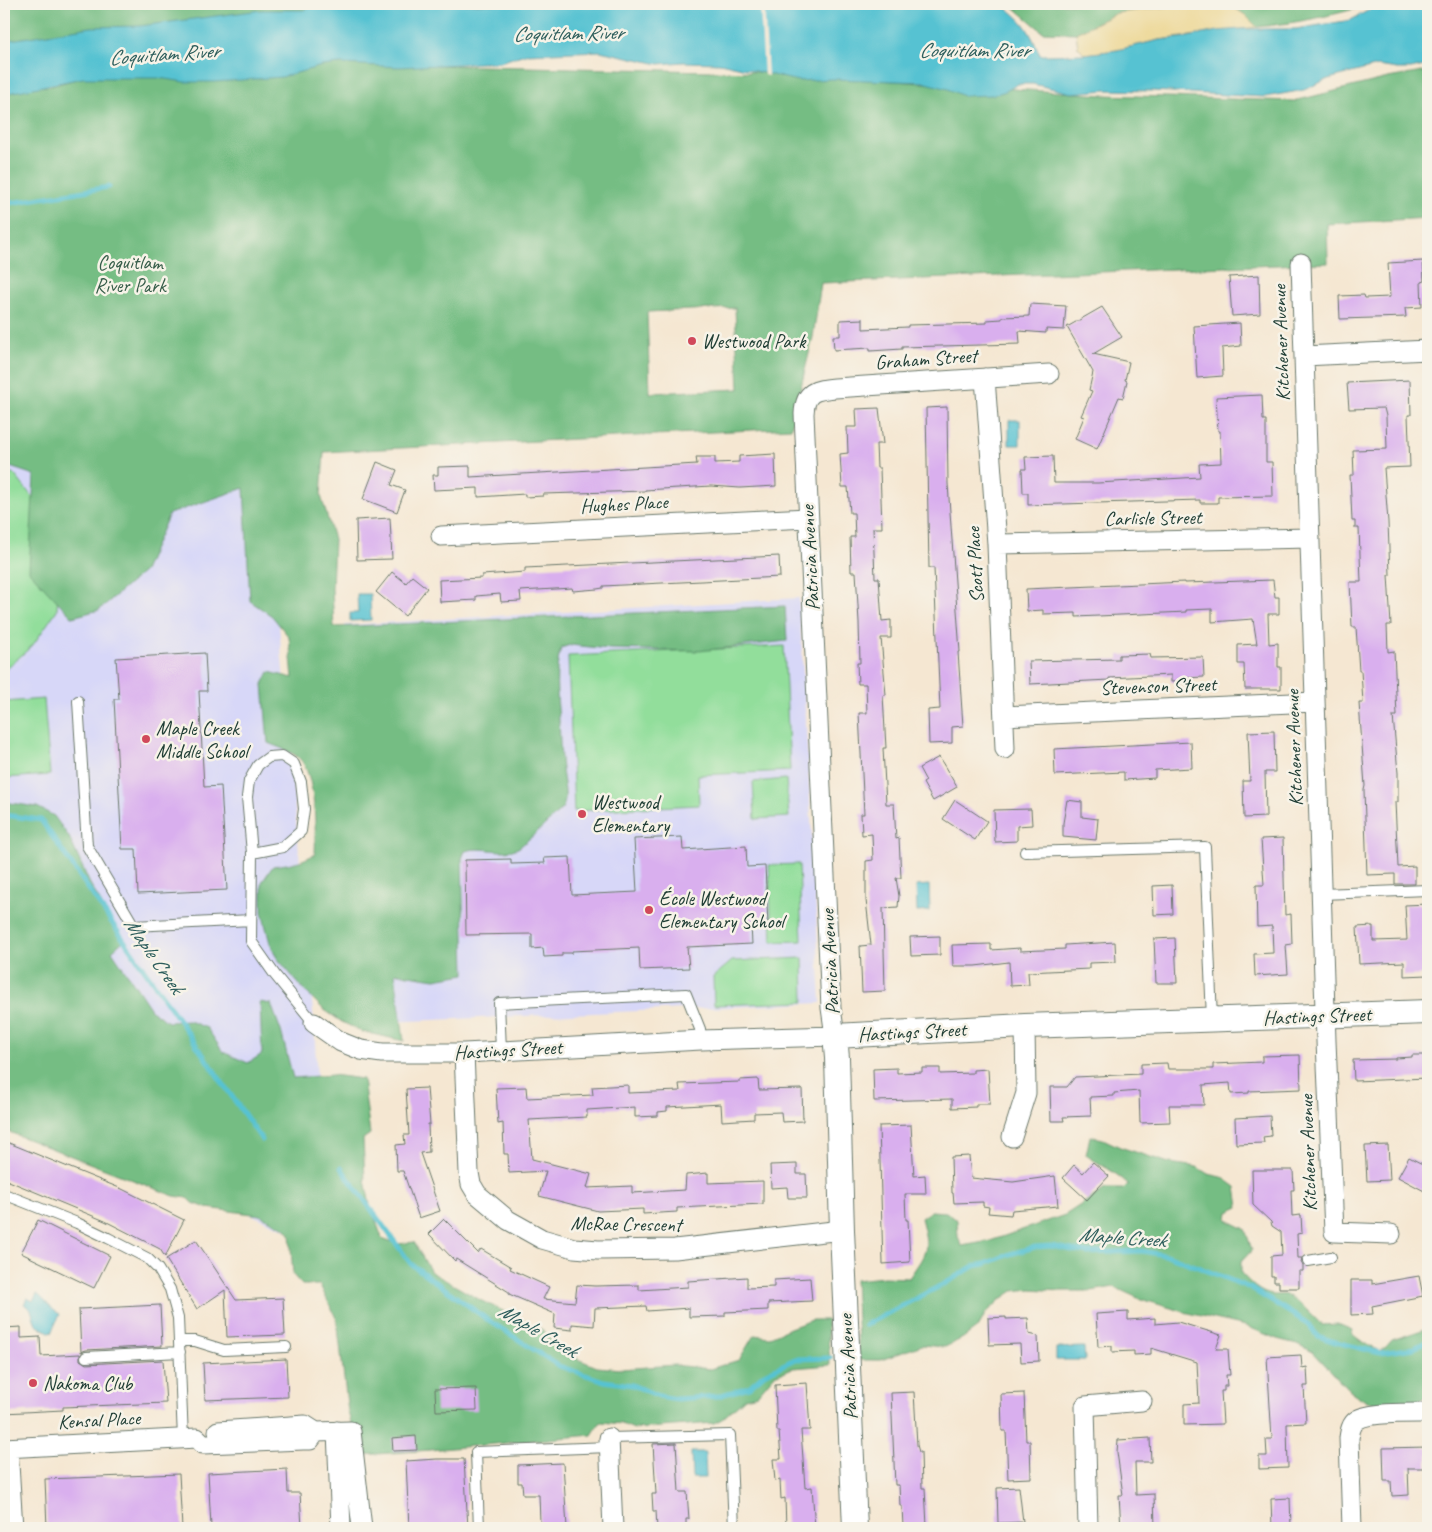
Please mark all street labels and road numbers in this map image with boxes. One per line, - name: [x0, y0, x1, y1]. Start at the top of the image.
- street label: Kitchener Avenue: [1266, 283, 1296, 402]
- street label: Graham Street: [874, 343, 981, 375]
- street label: Hughes Place: [580, 489, 670, 519]
- street label: Patricia Avenue: [795, 503, 825, 611]
- street label: Carlisle Street: [1104, 505, 1204, 531]
- street label: Scott Place: [960, 525, 989, 604]
- street label: Stevenson Street: [1099, 671, 1219, 701]
- street label: Kitchener Avenue: [1279, 688, 1309, 807]
- street label: Patricia Avenue: [815, 907, 845, 1015]
- street label: Hastings Street: [1263, 1002, 1374, 1030]
- street label: Hastings Street: [857, 1017, 969, 1047]
- street label: Hastings Street: [453, 1035, 565, 1065]
- street label: Kitchener Avenue: [1293, 1093, 1323, 1212]
- street label: McRae Crescent: [570, 1211, 685, 1238]
- street label: Patricia Avenue: [833, 1312, 863, 1420]
- street label: Kensal Place: [57, 1405, 142, 1435]

